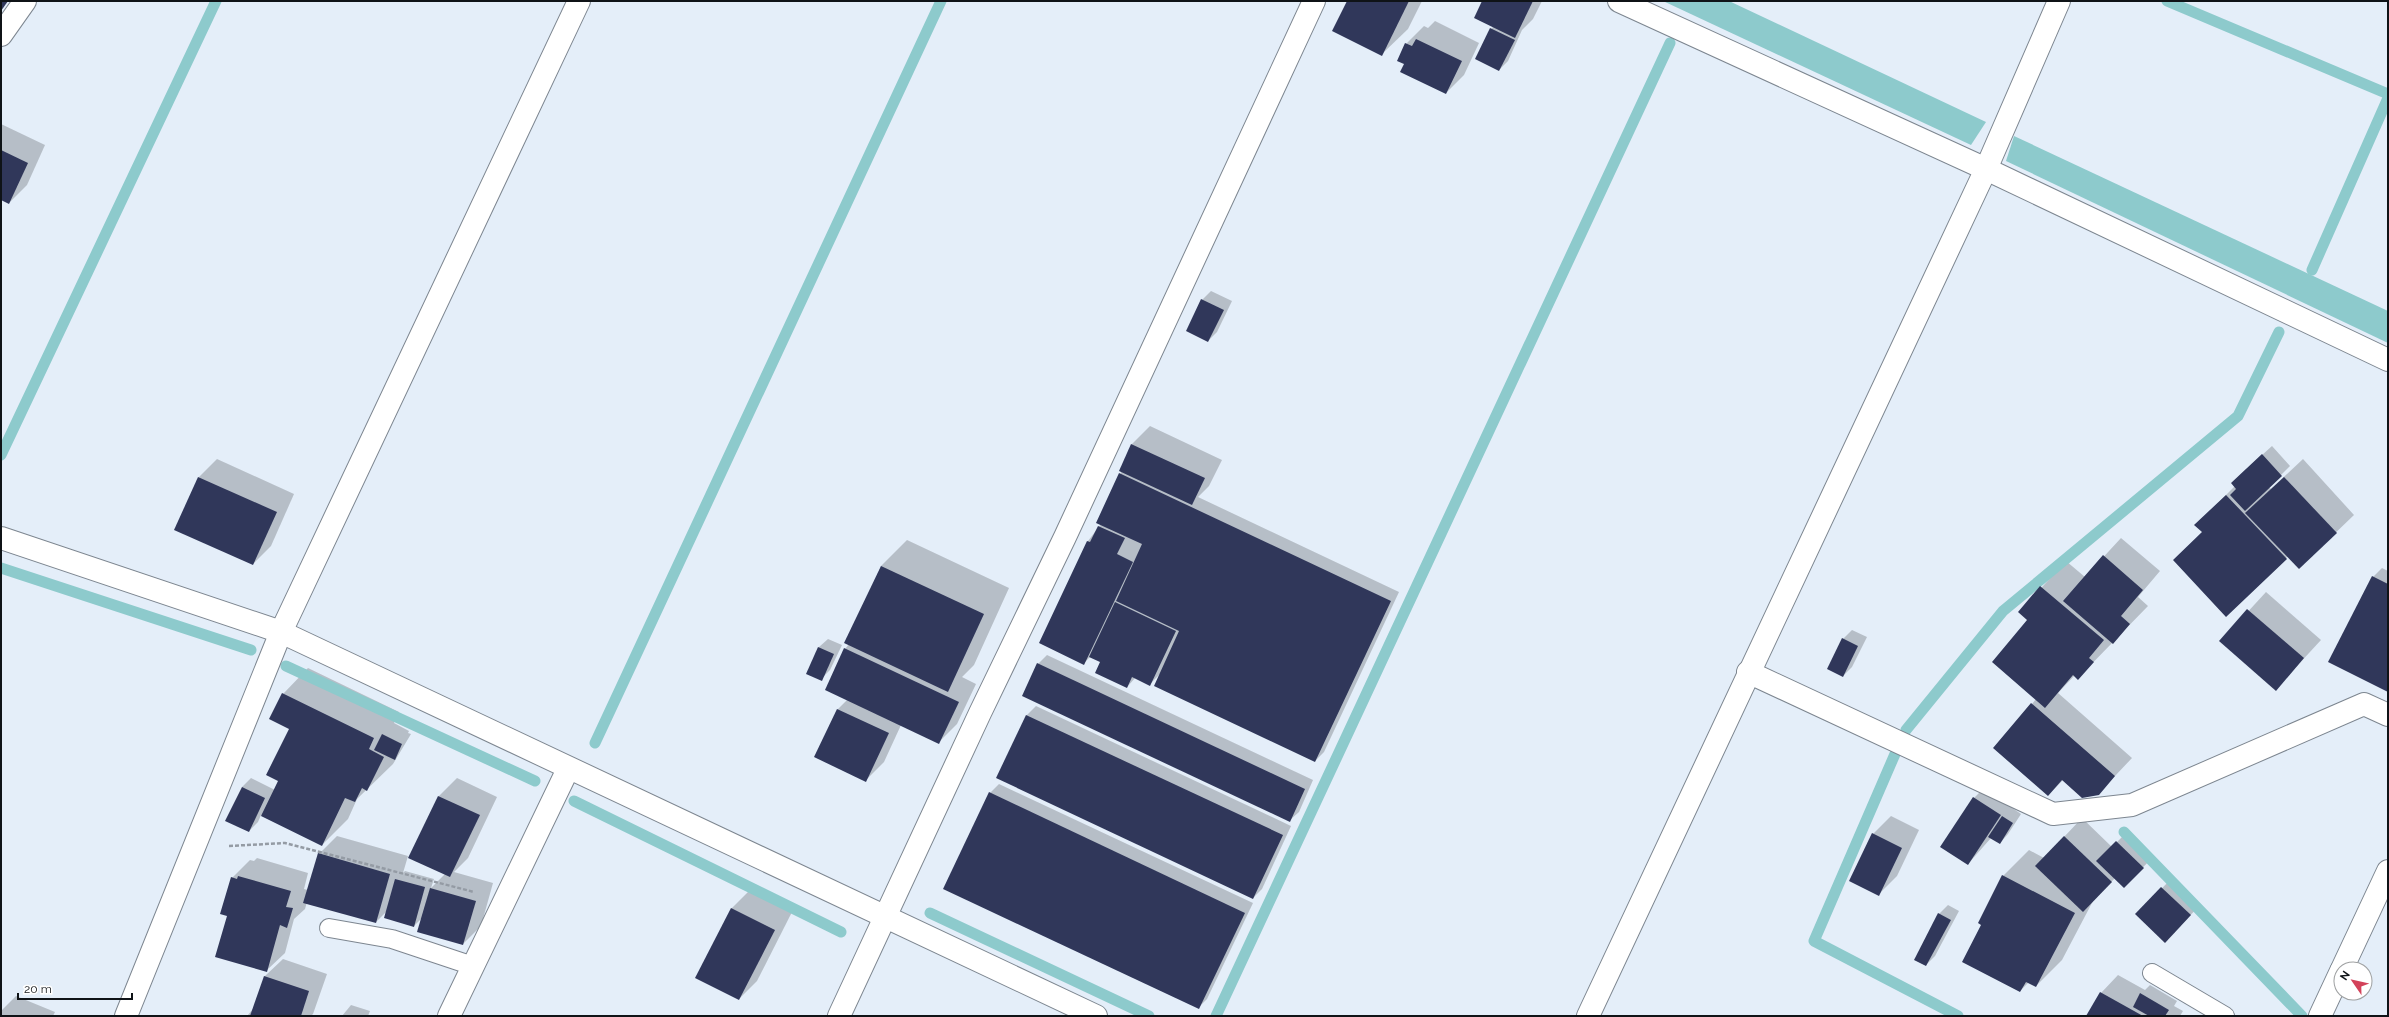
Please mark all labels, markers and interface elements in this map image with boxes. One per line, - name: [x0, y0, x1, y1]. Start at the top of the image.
- north arrow: [2333, 961, 2373, 1001]
- text: N: [2337, 969, 2353, 983]
- scale bar: [18, 975, 132, 1001]
- text: 20 m: [24, 982, 52, 996]

